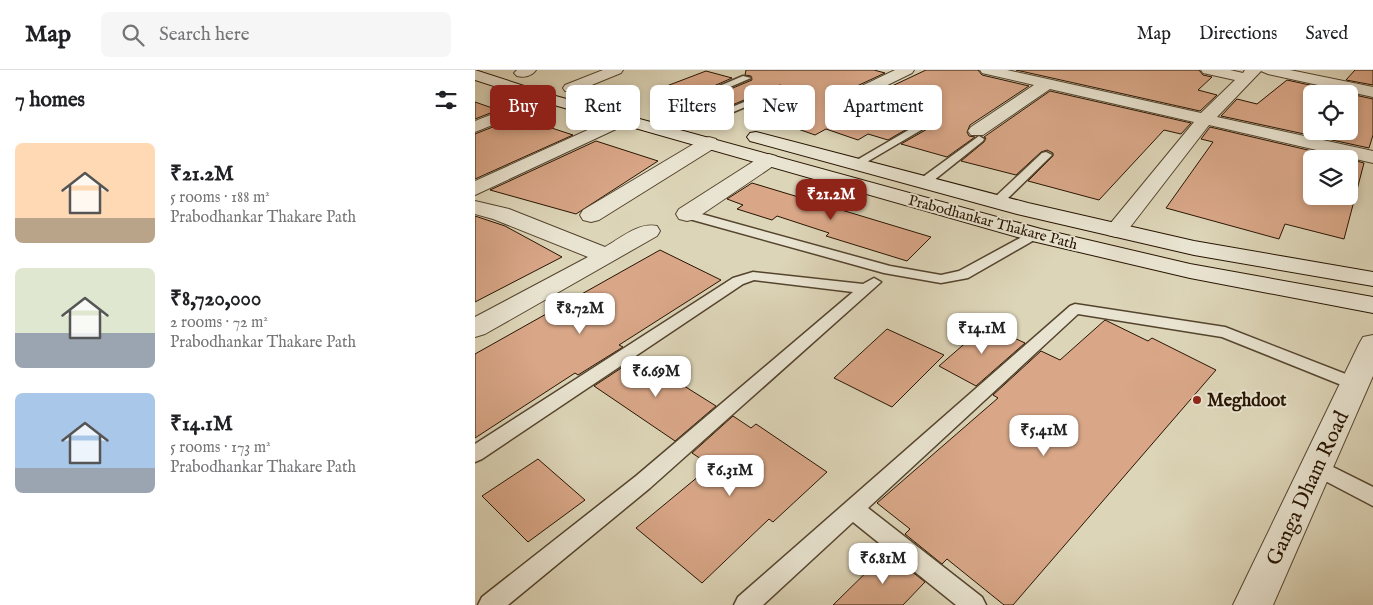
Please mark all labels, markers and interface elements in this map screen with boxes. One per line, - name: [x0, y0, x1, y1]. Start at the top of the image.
- search box: [101, 12, 451, 57]
- text: Map: [25, 19, 71, 50]
- icon: search: [119, 21, 147, 49]
- text: Search here: [159, 23, 250, 47]
- text: Map: [1137, 23, 1171, 46]
- text: Directions: [1199, 23, 1277, 46]
- text: Saved: [1305, 23, 1348, 46]
- chip: Buy: [490, 85, 556, 130]
- chip: Rent: [566, 85, 640, 130]
- chip: Filters: [650, 85, 734, 130]
- chip: New: [744, 85, 815, 130]
- chip: Apartment: [825, 85, 942, 130]
- map controls: [1303, 85, 1358, 205]
- button: locate: [1303, 85, 1358, 140]
- icon: filters: [432, 86, 460, 114]
- text: 7 homes: [15, 87, 85, 114]
- button: layers: [1303, 150, 1358, 205]
- text: ₹21.2M: [170, 161, 234, 188]
- icon: home: [55, 163, 115, 223]
- pin: ₹21.2M: [790, 178, 872, 221]
- text: ₹21.2M: [807, 185, 855, 205]
- text: 5 rooms · 188 m²: [170, 188, 270, 208]
- street label: Prabodhankar Thakare Path: [906, 191, 1080, 254]
- text: Prabodhankar Thakare Path: [170, 208, 356, 228]
- text: ₹8,720,000: [170, 286, 261, 313]
- icon: home: [55, 288, 115, 348]
- pin: ₹8.72M: [539, 292, 621, 335]
- text: ₹8.72M: [556, 299, 604, 319]
- pin: ₹14.1M: [941, 312, 1023, 355]
- text: 2 rooms · 72 m²: [170, 313, 268, 333]
- text: ₹14.1M: [958, 319, 1006, 339]
- text: Prabodhankar Thakare Path: [170, 333, 356, 353]
- pin: ₹6.69M: [615, 356, 697, 398]
- text: ₹6.69M: [632, 362, 680, 382]
- place label: Meghdoot: [1207, 390, 1287, 413]
- marker: Meghdoot: [1191, 394, 1203, 406]
- street label: Ganga Dham Road: [1261, 406, 1356, 570]
- text: ₹14.1M: [170, 411, 233, 438]
- icon: home: [55, 413, 115, 473]
- pin: ₹5.41M: [1003, 414, 1085, 457]
- text: ₹5.41M: [1020, 421, 1068, 441]
- text: 5 rooms · 173 m²: [170, 438, 271, 458]
- pin: ₹6.31M: [689, 454, 771, 497]
- text: Prabodhankar Thakare Path: [170, 458, 356, 478]
- text: ₹6.31M: [707, 461, 753, 481]
- pin: ₹6.81M: [842, 542, 924, 585]
- text: ₹6.81M: [860, 549, 906, 569]

